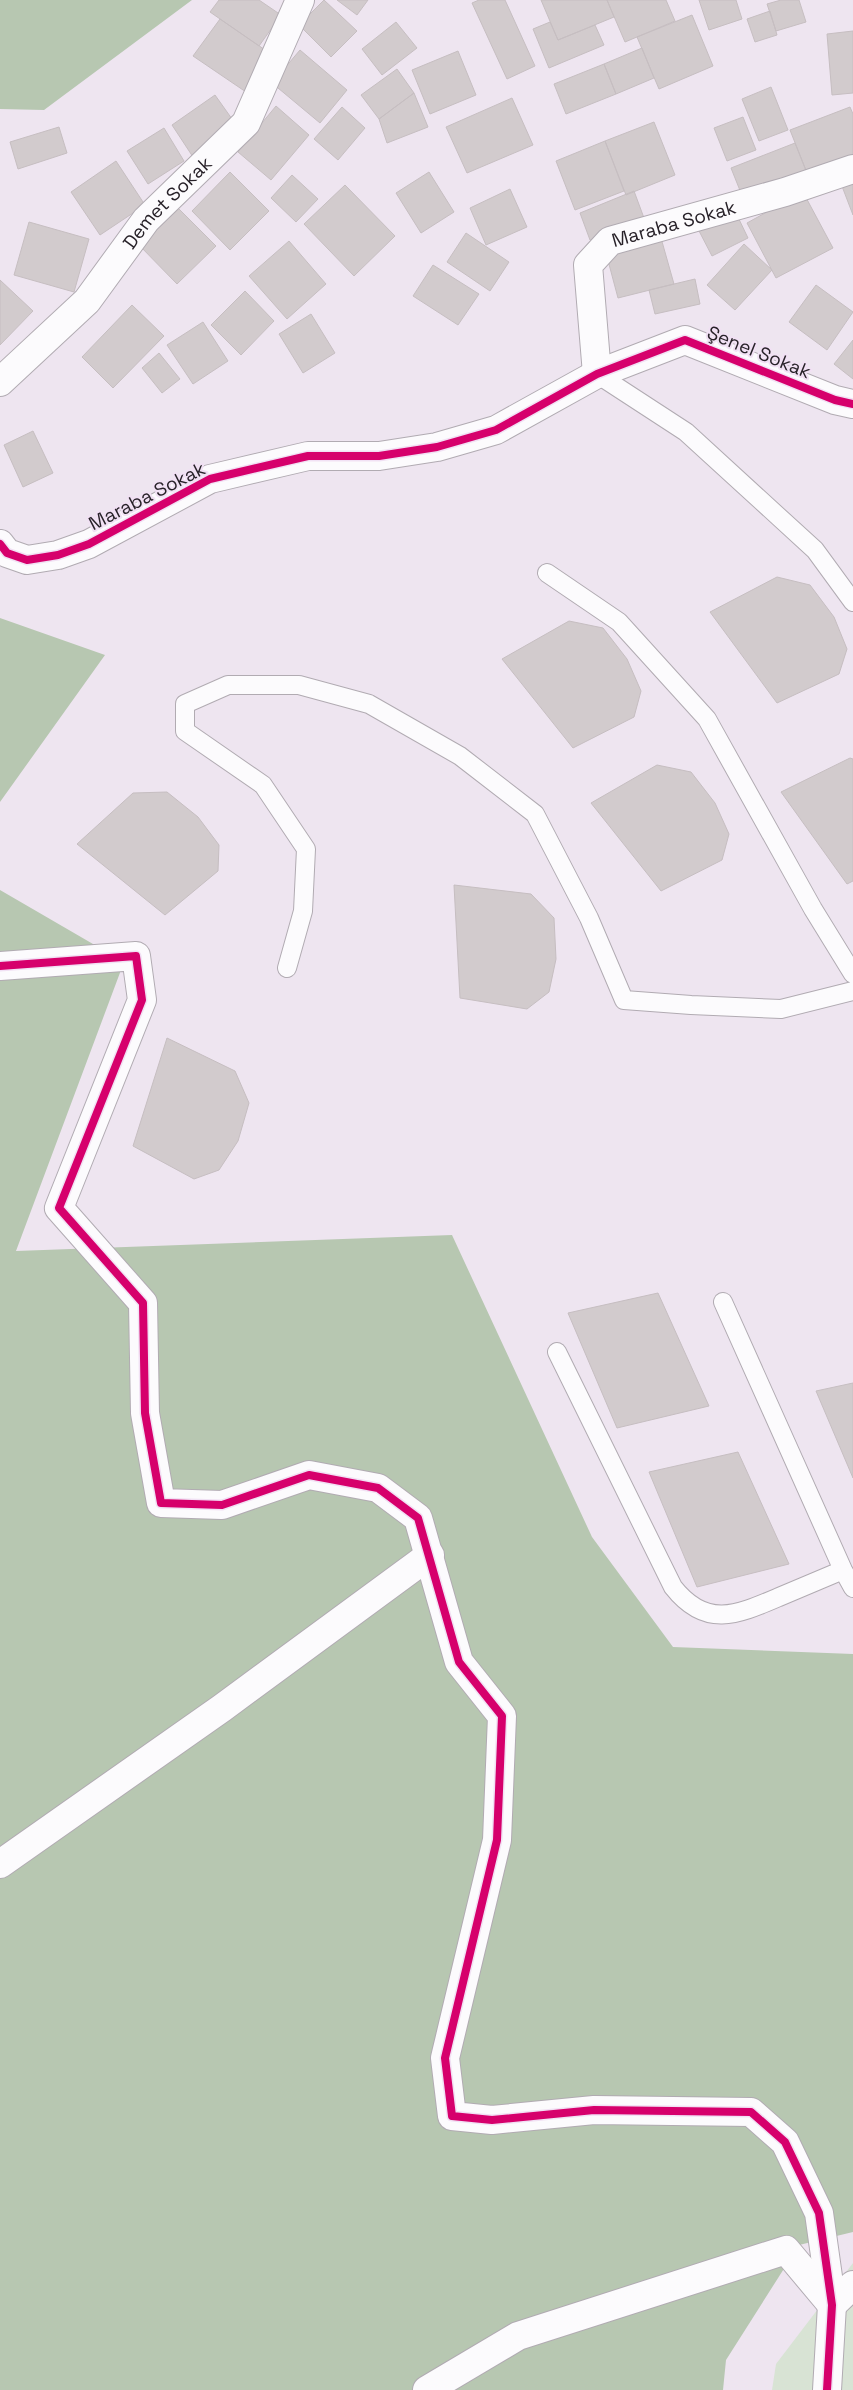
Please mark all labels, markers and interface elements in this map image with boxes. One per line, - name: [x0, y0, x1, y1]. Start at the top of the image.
- street label: Demet Sokak: [117, 151, 217, 254]
- street label: Maraba Sokak: [609, 194, 739, 252]
- street label: Şenel Sokak: [703, 320, 815, 384]
- street label: Maraba Sokak: [84, 456, 210, 536]

